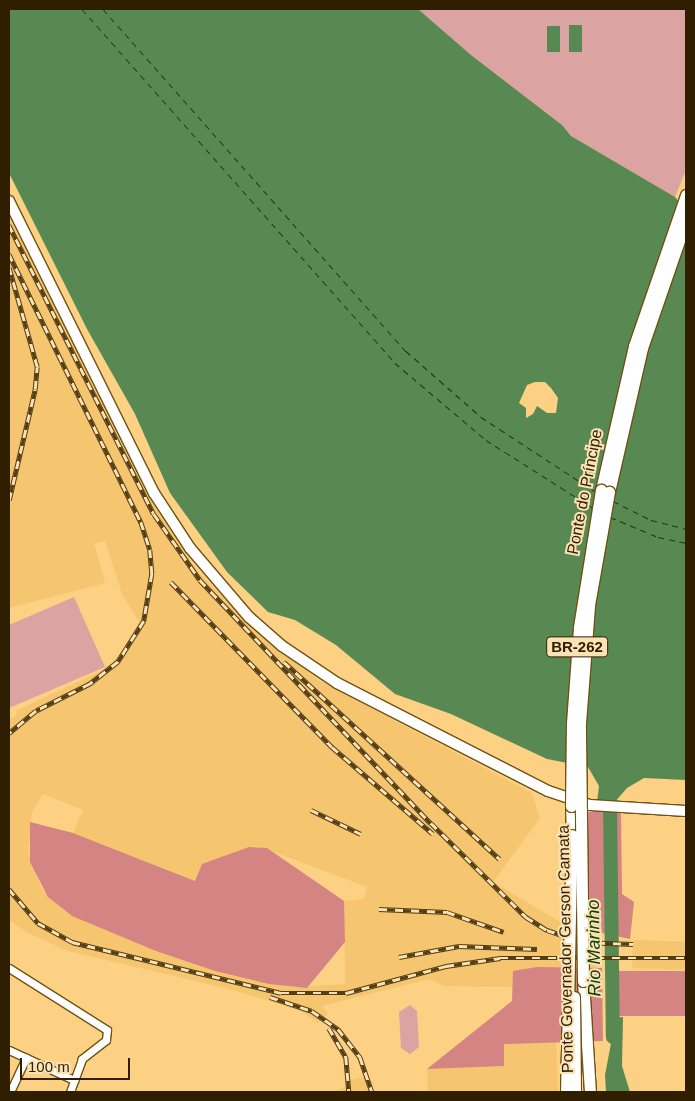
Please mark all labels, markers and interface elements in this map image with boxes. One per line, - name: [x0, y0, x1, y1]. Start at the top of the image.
- street label: Ponte do Príncipe: [563, 428, 607, 556]
- road number: BR-262: [546, 634, 608, 660]
- street label: Ponte Governador Gerson Camata: [554, 825, 578, 1073]
- water label: Rio Marinho: [582, 899, 606, 997]
- scale bar: [22, 1048, 132, 1080]
- text: 100 m: [28, 1058, 70, 1075]

